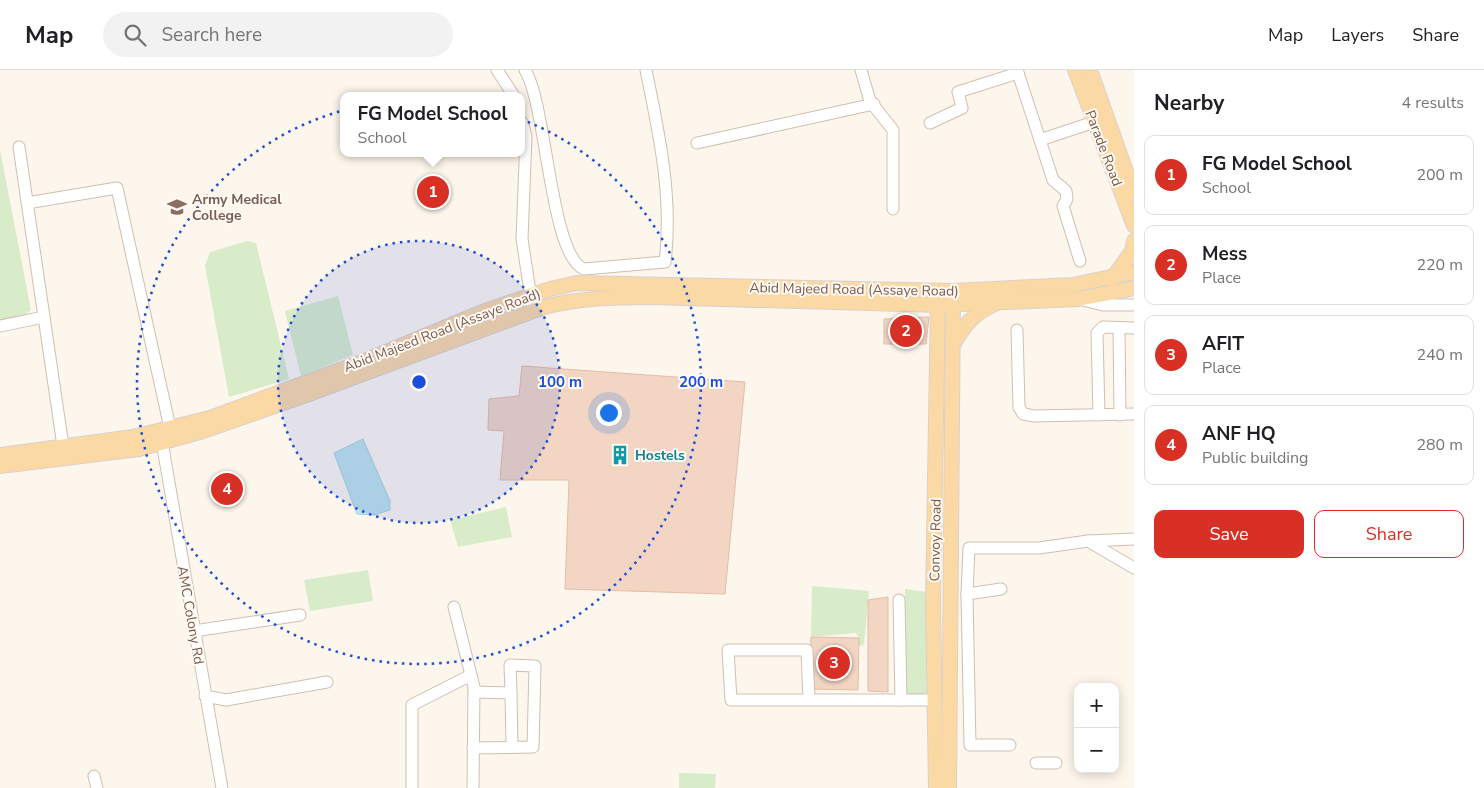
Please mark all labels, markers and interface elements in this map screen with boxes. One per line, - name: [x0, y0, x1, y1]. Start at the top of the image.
- search box: [103, 12, 453, 57]
- text: Map: [25, 19, 73, 51]
- icon: search: [121, 21, 149, 49]
- text: Search here: [161, 22, 262, 48]
- text: Map: [1268, 23, 1303, 47]
- text: Layers: [1331, 23, 1384, 47]
- text: Share: [1412, 23, 1459, 47]
- text: Nearby: [1154, 89, 1224, 117]
- popup: [340, 92, 525, 157]
- text: 4 results: [1402, 92, 1464, 114]
- text: FG Model School: [358, 101, 507, 127]
- street label: Parade Road: [1080, 107, 1127, 189]
- text: School: [358, 127, 406, 149]
- text: FG Model School: [1202, 151, 1352, 177]
- text: 1: [1166, 164, 1176, 186]
- text: 200 m: [1416, 164, 1463, 186]
- pin: 1: [417, 173, 449, 211]
- text: School: [1202, 177, 1251, 199]
- place label: Army Medical College: [192, 190, 282, 225]
- school or university icon: Army Medical College: [166, 196, 188, 218]
- text: Mess: [1202, 241, 1247, 267]
- text: 2: [1166, 254, 1176, 276]
- text: 220 m: [1416, 254, 1463, 276]
- text: Place: [1202, 267, 1241, 289]
- street label: Abid Majeed Road (Assaye Road): [749, 278, 959, 301]
- street label: Abid Majeed Road (Assaye Road): [341, 284, 543, 377]
- pin: 2: [890, 312, 922, 350]
- text: AFIT: [1202, 331, 1244, 357]
- text: 3: [1166, 344, 1176, 366]
- text: 240 m: [1416, 344, 1463, 366]
- text: Place: [1202, 357, 1241, 379]
- text: 100 m: [538, 372, 582, 392]
- text: 200 m: [679, 372, 723, 392]
- centre of rings: [410, 373, 428, 391]
- your location: [596, 400, 622, 426]
- text: ANF HQ: [1202, 421, 1276, 447]
- text: 4: [1166, 434, 1176, 456]
- text: 280 m: [1416, 434, 1463, 456]
- building icon: Hostels: [609, 444, 631, 466]
- place label: Hostels: [635, 446, 685, 465]
- text: Public building: [1202, 447, 1308, 469]
- pin: 4: [211, 470, 243, 508]
- street label: Convoy Road: [925, 498, 946, 582]
- button: Save: [1154, 510, 1304, 558]
- button: Share: [1314, 510, 1464, 558]
- street label: AMC Colony Rd: [172, 564, 209, 666]
- pin: 3: [818, 644, 850, 682]
- map controls: [1074, 683, 1119, 773]
- button: +: [1074, 683, 1119, 728]
- button: −: [1074, 728, 1119, 773]

